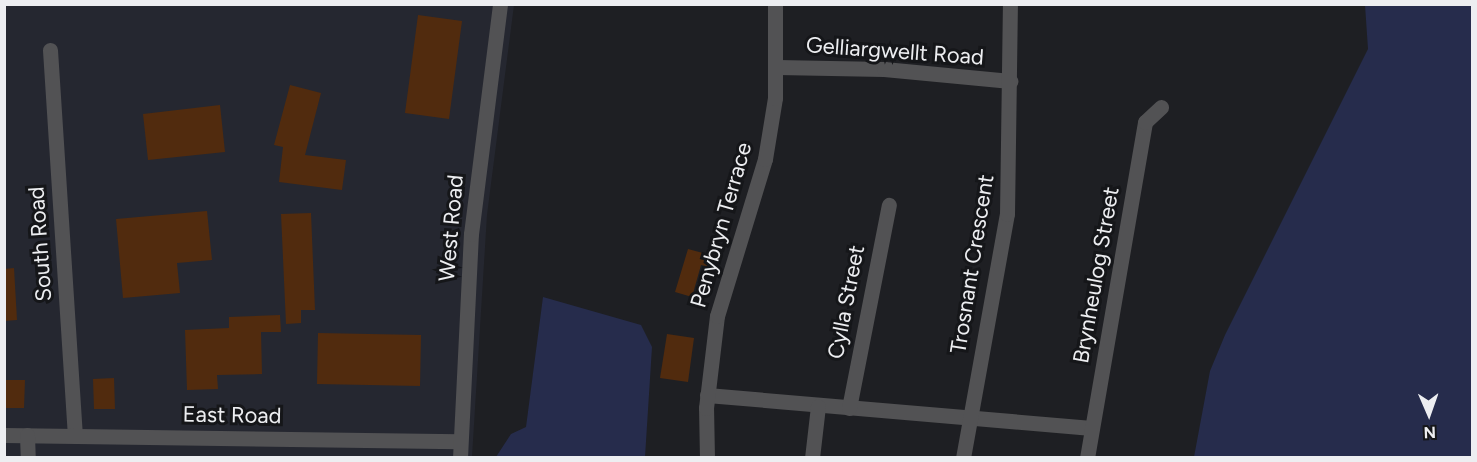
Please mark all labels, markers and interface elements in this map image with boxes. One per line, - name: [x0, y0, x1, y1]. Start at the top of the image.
- street label: Gelliargwellt Road: [805, 32, 985, 70]
- street label: Penybryn Terrace: [685, 139, 757, 311]
- street label: Trosnant Crescent: [945, 172, 999, 356]
- street label: West Road: [433, 174, 469, 282]
- street label: Brynheulog Street: [1067, 185, 1125, 365]
- street label: South Road: [23, 186, 57, 302]
- street label: Cylla Street: [822, 243, 870, 361]
- north arrow: [1399, 384, 1459, 444]
- street label: East Road: [182, 401, 282, 429]
- text: N: [1423, 423, 1436, 442]

